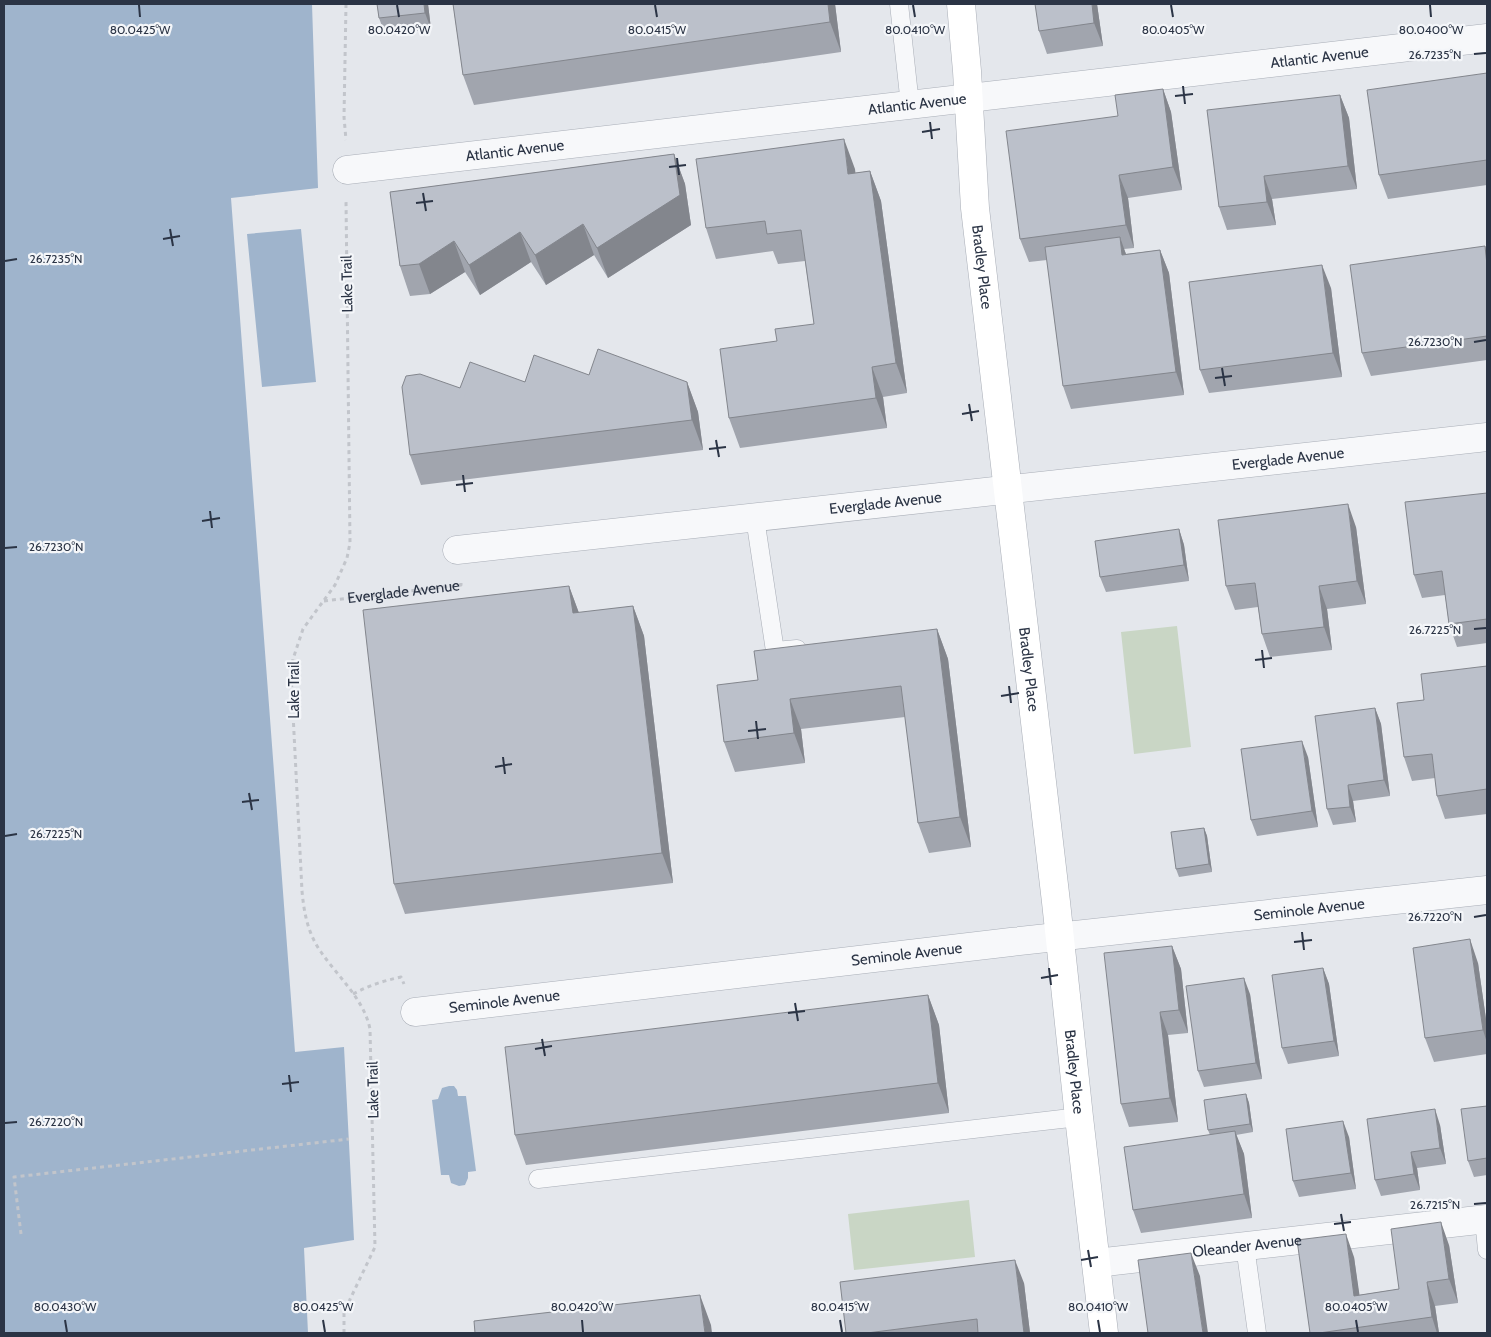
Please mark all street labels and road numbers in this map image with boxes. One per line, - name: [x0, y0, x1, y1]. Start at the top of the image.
- street label: Atlantic Avenue: [1269, 43, 1370, 72]
- street label: Atlantic Avenue: [867, 89, 968, 119]
- street label: Atlantic Avenue: [465, 136, 565, 165]
- street label: Bradley Place: [968, 224, 996, 311]
- street label: Lake Trail: [337, 255, 356, 313]
- street label: Everglade Avenue: [1231, 444, 1345, 474]
- street label: Everglade Avenue: [828, 488, 943, 518]
- street label: Everglade Avenue: [346, 576, 461, 607]
- street label: Bradley Place: [1015, 626, 1043, 713]
- street label: Lake Trail: [285, 661, 303, 719]
- street label: Seminole Avenue: [1253, 894, 1366, 924]
- street label: Seminole Avenue: [850, 939, 963, 970]
- street label: Seminole Avenue: [448, 986, 561, 1017]
- street label: Bradley Place: [1061, 1029, 1088, 1115]
- street label: Lake Trail: [363, 1061, 382, 1119]
- street label: Oleander Avenue: [1191, 1231, 1303, 1261]

